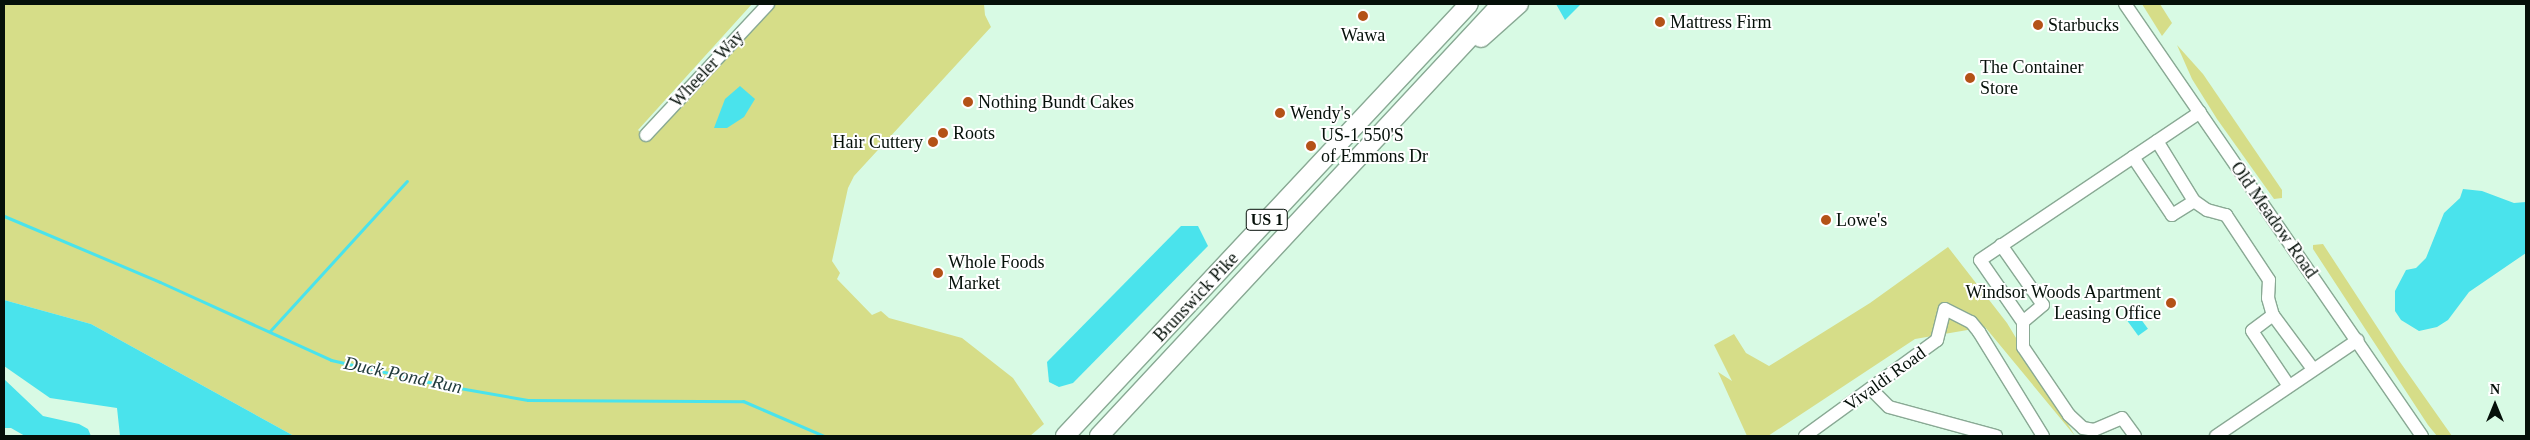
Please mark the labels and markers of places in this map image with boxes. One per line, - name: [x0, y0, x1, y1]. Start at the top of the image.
- marker: Wawa: [1357, 10, 1369, 22]
- place label: Mattress Firm: [1670, 11, 1771, 33]
- place label: Starbucks: [2048, 14, 2119, 36]
- marker: Mattress Firm: [1654, 16, 1666, 28]
- marker: Starbucks: [2032, 19, 2044, 31]
- place label: Wawa: [1341, 24, 1385, 46]
- place label: The Container Store: [1980, 57, 2083, 100]
- marker: The Container Store: [1964, 72, 1976, 84]
- place label: Nothing Bundt Cakes: [978, 91, 1134, 113]
- marker: Nothing Bundt Cakes: [962, 96, 974, 108]
- place label: Wendy's: [1290, 102, 1351, 124]
- marker: Wendy's: [1274, 107, 1286, 119]
- place label: Roots: [953, 122, 995, 144]
- place label: US-1 550'S of Emmons Dr: [1321, 125, 1428, 168]
- marker: Roots: [937, 127, 949, 139]
- place label: Hair Cuttery: [833, 131, 923, 153]
- marker: Hair Cuttery: [927, 136, 939, 148]
- marker: US-1 550'S of Emmons Dr: [1305, 140, 1317, 152]
- place label: Lowe's: [1836, 209, 1887, 231]
- marker: Lowe's: [1820, 214, 1832, 226]
- place label: Whole Foods Market: [948, 252, 1044, 294]
- marker: Whole Foods Market: [932, 267, 944, 279]
- place label: Windsor Woods Apartment Leasing Office: [1964, 282, 2161, 324]
- marker: Windsor Woods Apartment Leasing Office: [2165, 297, 2177, 309]

